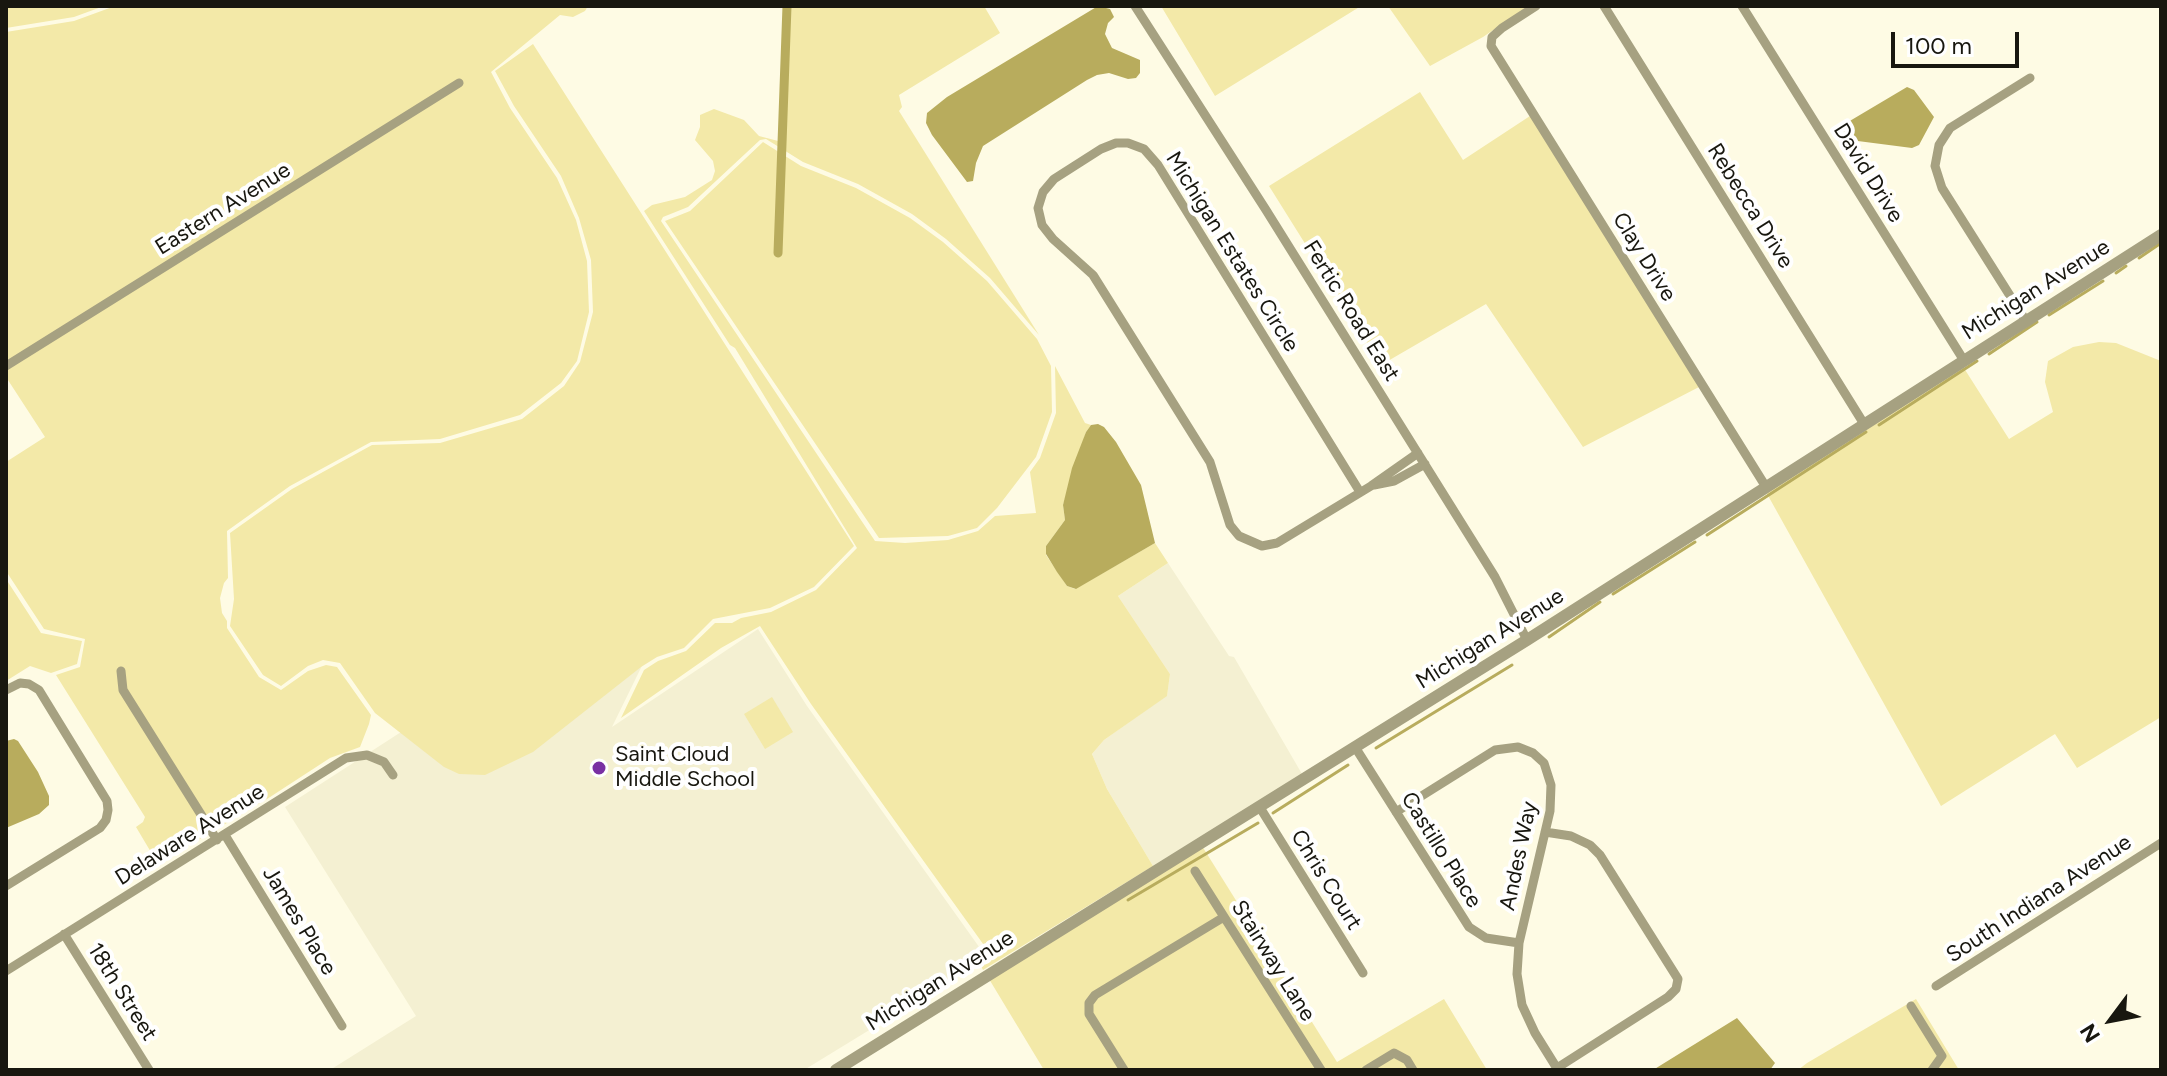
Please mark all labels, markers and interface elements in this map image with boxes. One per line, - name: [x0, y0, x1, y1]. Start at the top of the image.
- scale bar: [1895, 16, 2023, 66]
- text: 100 m: [1905, 31, 1972, 60]
- street label: David Drive: [1827, 119, 1909, 227]
- street label: Rebecca Drive: [1701, 139, 1799, 273]
- street label: Michigan Estates Circle: [1160, 147, 1304, 357]
- street label: Eastern Avenue: [151, 157, 295, 261]
- street label: Clay Drive: [1606, 208, 1682, 306]
- street label: Michigan Avenue: [1957, 234, 2115, 346]
- street label: Fertic Road East: [1297, 236, 1405, 386]
- street label: Michigan Avenue: [1411, 583, 1569, 695]
- place label: Saint Cloud Middle School: [615, 742, 755, 794]
- marker: Saint Cloud Middle School: [590, 759, 608, 777]
- street label: Delaware Avenue: [111, 779, 269, 891]
- street label: Castillo Place: [1395, 787, 1487, 913]
- street label: Andes Way: [1495, 799, 1543, 913]
- street label: Chris Court: [1285, 825, 1367, 935]
- street label: South Indiana Avenue: [1942, 829, 2136, 969]
- street label: James Place: [256, 862, 342, 980]
- street label: Stairway Lane: [1225, 896, 1321, 1026]
- street label: Michigan Avenue: [861, 925, 1019, 1037]
- street label: 18th Street: [82, 938, 162, 1046]
- north arrow: [2071, 980, 2151, 1060]
- text: N: [2074, 1019, 2106, 1047]

